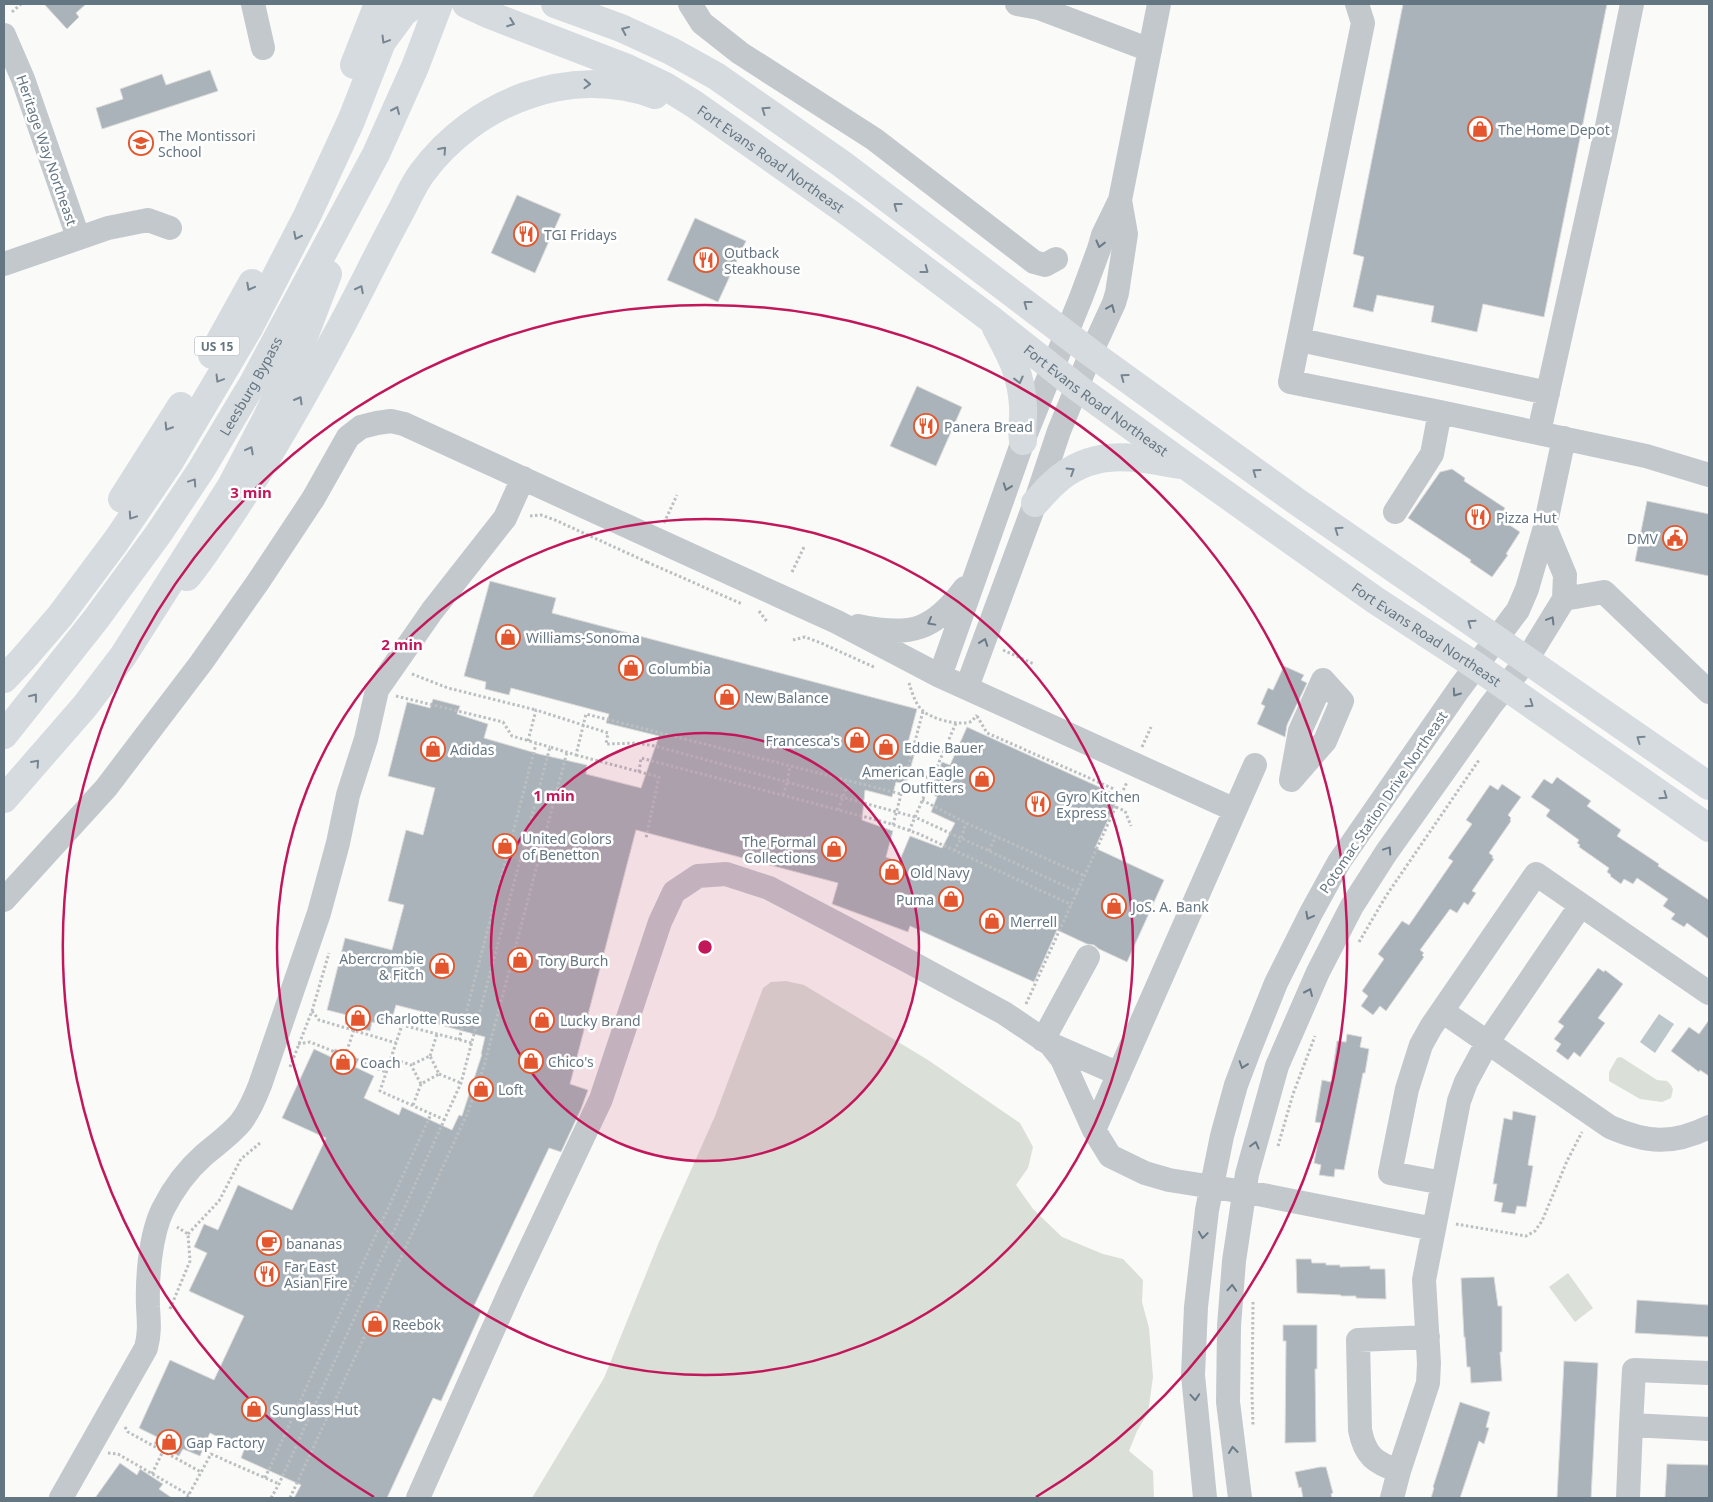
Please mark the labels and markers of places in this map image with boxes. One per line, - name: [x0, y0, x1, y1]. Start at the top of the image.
- shop icon: The Home Depot: [1467, 116, 1493, 142]
- place label: The Home Depot: [1498, 120, 1610, 139]
- place label: The Montissori School: [158, 126, 256, 161]
- school or university icon: The Montissori School: [128, 130, 154, 156]
- restaurant icon: TGI Fridays: [513, 221, 539, 247]
- place label: TGI Fridays: [544, 225, 617, 244]
- place label: Outback Steakhouse: [724, 243, 800, 278]
- restaurant icon: Outback Steakhouse: [693, 247, 719, 273]
- restaurant icon: Panera Bread: [913, 413, 939, 439]
- place label: Panera Bread: [944, 417, 1033, 436]
- restaurant icon: Pizza Hut: [1465, 504, 1491, 530]
- place label: Pizza Hut: [1496, 508, 1557, 527]
- public building icon: DMV: [1662, 525, 1688, 551]
- place label: DMV: [1627, 529, 1659, 548]
- shop icon: Williams-Sonoma: [495, 624, 521, 650]
- place label: Williams-Sonoma: [526, 628, 640, 647]
- shop icon: Columbia: [618, 655, 644, 681]
- place label: Columbia: [648, 659, 711, 678]
- shop icon: New Balance: [714, 684, 740, 710]
- place label: New Balance: [744, 688, 829, 707]
- shop icon: Francesca's: [844, 727, 870, 753]
- place label: Francesca's: [766, 731, 840, 750]
- shop icon: Eddie Bauer: [873, 734, 899, 760]
- shop icon: Adidas: [420, 736, 446, 762]
- place label: Eddie Bauer: [904, 738, 984, 757]
- place label: Adidas: [450, 740, 495, 759]
- place label: American Eagle Outfitters: [862, 762, 964, 797]
- shop icon: American Eagle Outfitters: [969, 766, 995, 792]
- place label: Gyro Kitchen Express: [1056, 787, 1140, 822]
- restaurant icon: Gyro Kitchen Express: [1025, 791, 1051, 817]
- place label: United Colors of Benetton: [522, 829, 612, 864]
- place label: The Formal Collections: [742, 832, 816, 867]
- shop icon: United Colors of Benetton: [492, 833, 518, 859]
- shop icon: The Formal Collections: [821, 836, 847, 862]
- shop icon: Old Navy: [879, 859, 905, 885]
- place label: Old Navy: [910, 863, 970, 882]
- shop icon: Puma: [938, 886, 964, 912]
- place label: Puma: [896, 890, 934, 909]
- shop icon: JoS. A. Bank: [1101, 893, 1127, 919]
- place label: JoS. A. Bank: [1130, 897, 1209, 916]
- shop icon: Merrell: [979, 908, 1005, 934]
- place label: Merrell: [1010, 912, 1057, 931]
- centre of rings: [696, 938, 714, 956]
- shop icon: Tory Burch: [507, 947, 533, 973]
- place label: Abercrombie & Fitch: [339, 949, 424, 984]
- place label: Tory Burch: [538, 951, 608, 970]
- shop icon: Abercrombie & Fitch: [429, 953, 455, 979]
- shop icon: Charlotte Russe: [345, 1005, 371, 1031]
- shop icon: Lucky Brand: [529, 1007, 555, 1033]
- place label: Charlotte Russe: [376, 1009, 480, 1028]
- place label: Lucky Brand: [560, 1011, 641, 1030]
- shop icon: Chico's: [518, 1048, 544, 1074]
- shop icon: Coach: [330, 1049, 356, 1075]
- place label: Chico's: [548, 1052, 594, 1071]
- place label: Coach: [360, 1053, 401, 1072]
- shop icon: Loft: [468, 1076, 494, 1102]
- place label: Loft: [498, 1080, 524, 1099]
- cafe icon: bananas: [256, 1230, 282, 1256]
- place label: bananas: [286, 1234, 342, 1253]
- place label: Far East Asian Fire: [284, 1257, 348, 1292]
- restaurant icon: Far East Asian Fire: [254, 1261, 280, 1287]
- shop icon: Reebok: [362, 1311, 388, 1337]
- place label: Reebok: [392, 1315, 442, 1334]
- shop icon: Sunglass Hut: [241, 1396, 267, 1422]
- place label: Sunglass Hut: [272, 1400, 358, 1419]
- shop icon: Gap Factory: [156, 1429, 182, 1455]
- place label: Gap Factory: [186, 1433, 265, 1452]

